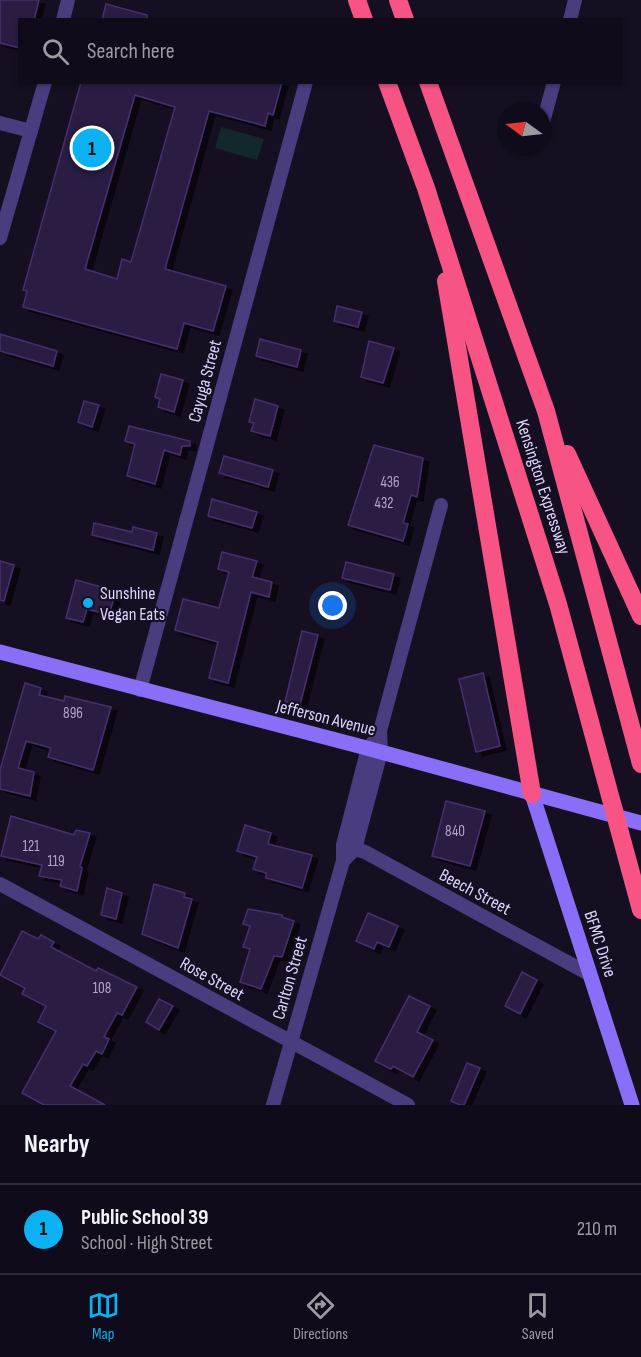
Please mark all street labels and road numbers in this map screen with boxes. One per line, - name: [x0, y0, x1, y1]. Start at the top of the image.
- street label: Cayuga Street: [184, 337, 226, 424]
- street label: Kensington Expressway: [511, 417, 575, 557]
- street label: Jefferson Avenue: [273, 695, 378, 740]
- street label: Beech Street: [436, 864, 515, 920]
- street label: BFMC Drive: [579, 908, 621, 980]
- street label: Carlton Street: [268, 934, 312, 1022]
- street label: Rose Street: [176, 953, 248, 1005]

